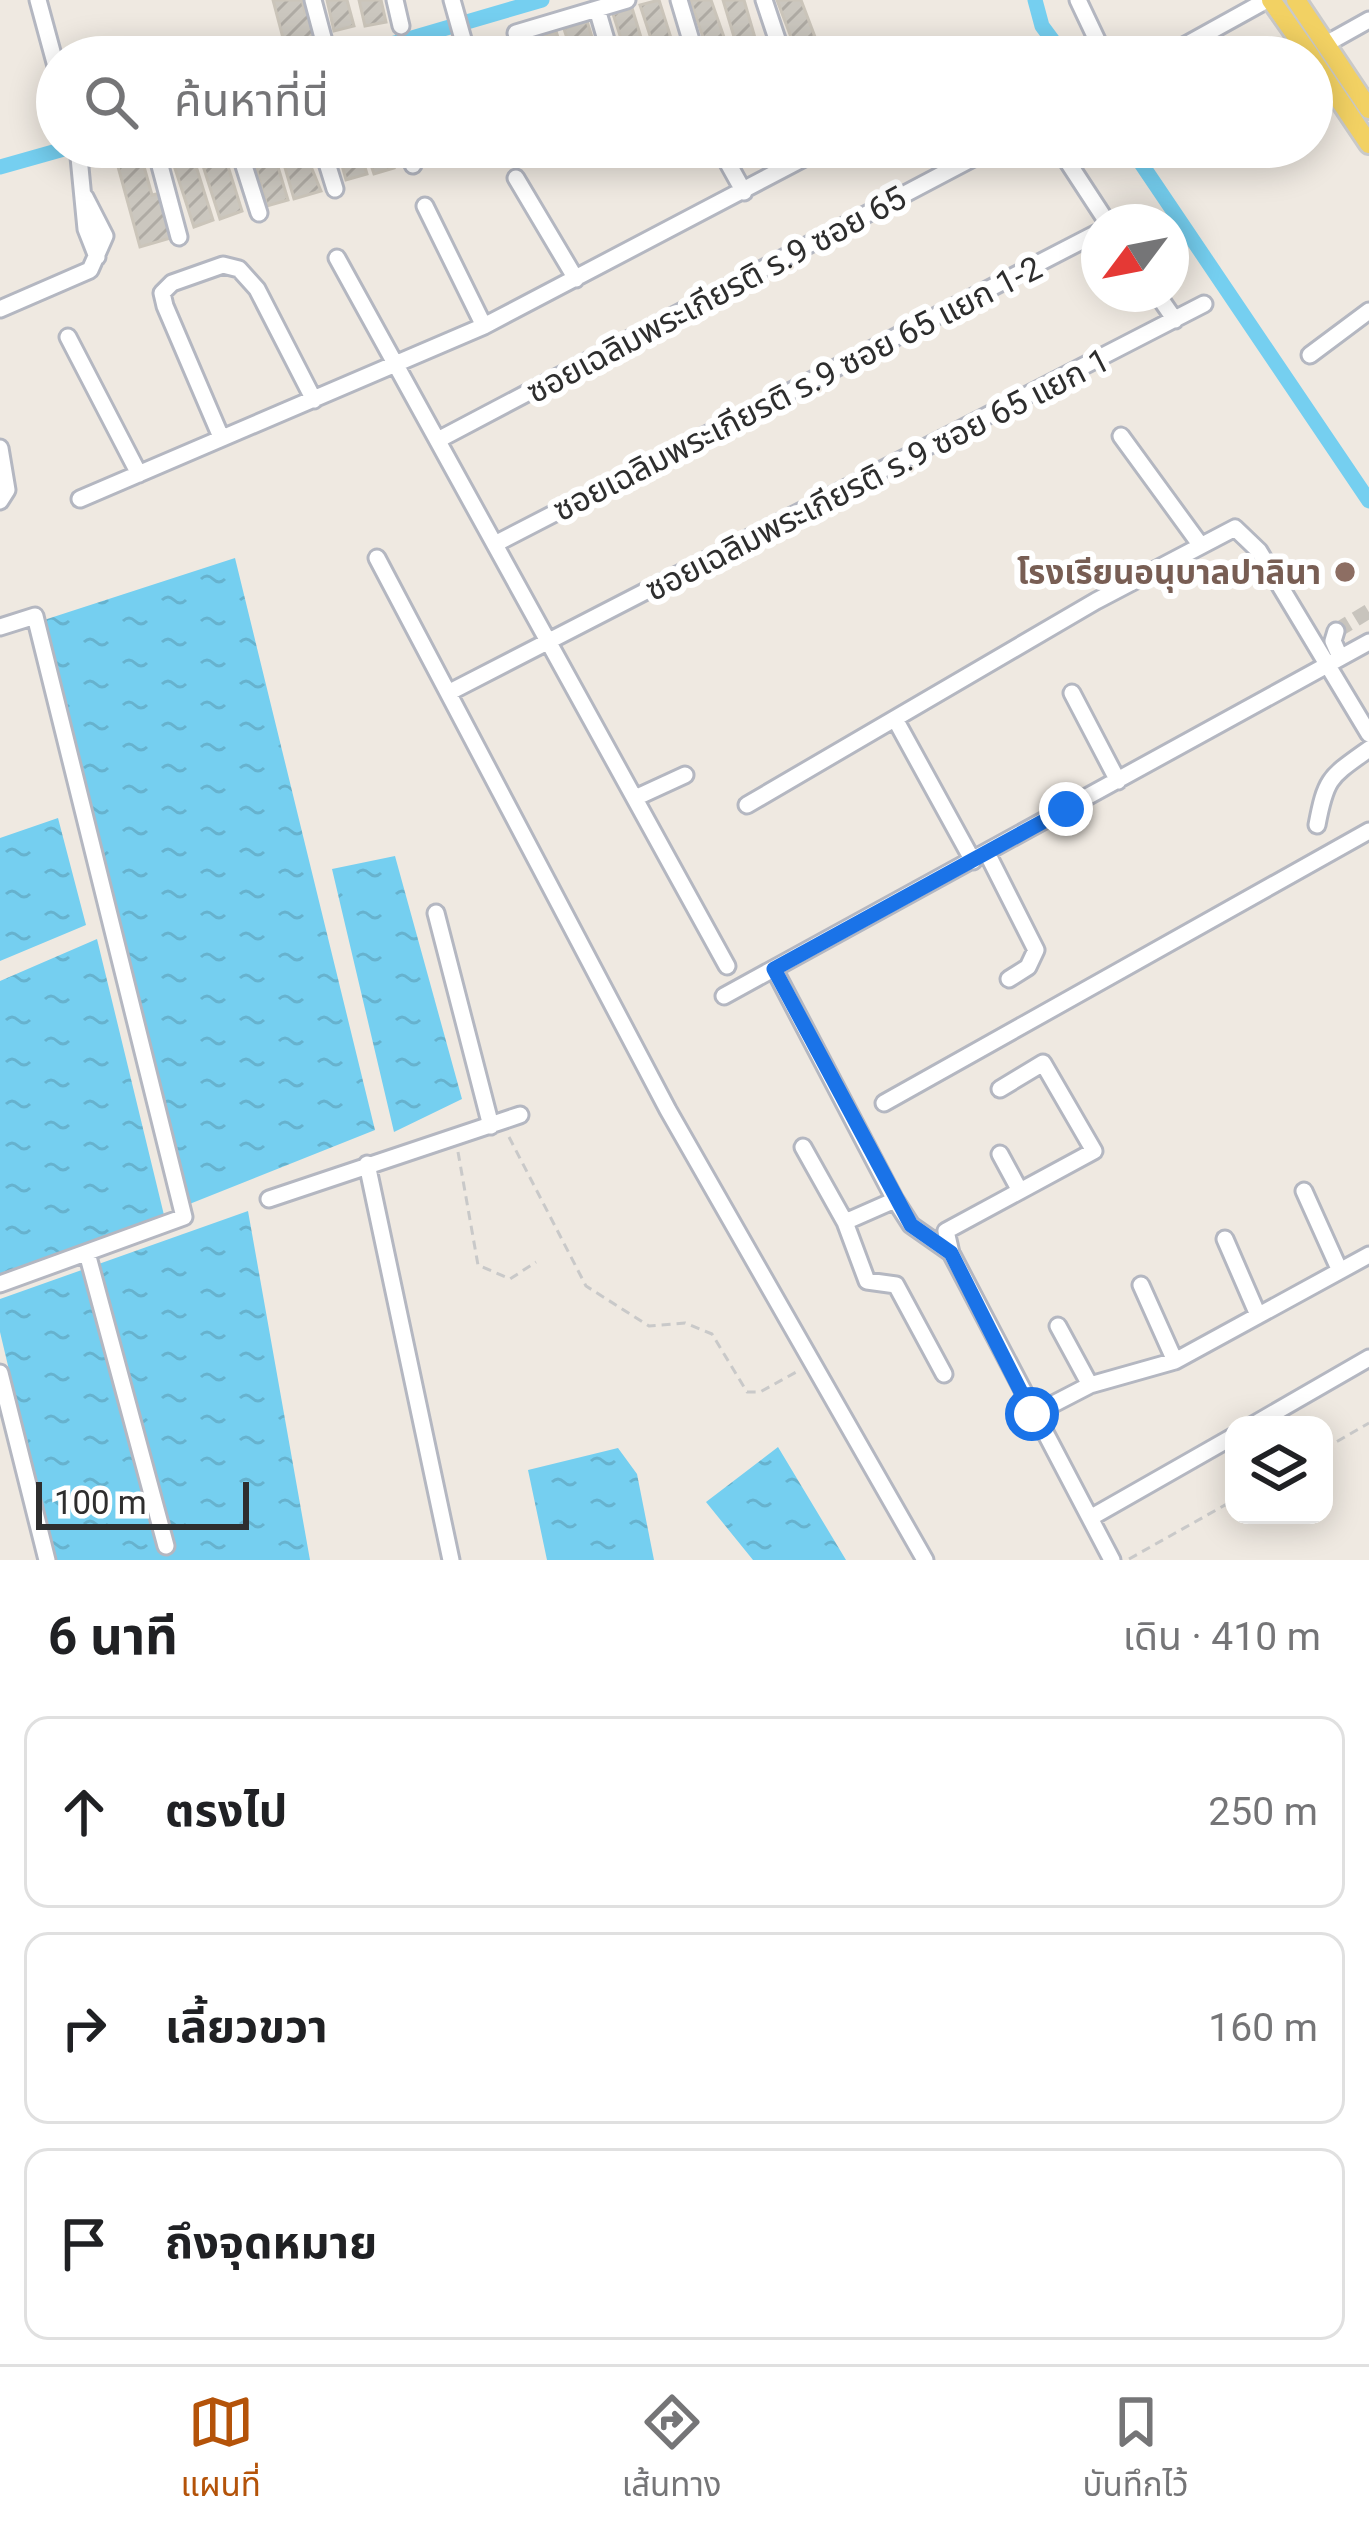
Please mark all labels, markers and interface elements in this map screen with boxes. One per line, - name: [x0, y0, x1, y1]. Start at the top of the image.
- search box: [36, 36, 1333, 168]
- icon: search: [78, 69, 144, 135]
- text: ค้นหาที่นี่: [174, 74, 329, 127]
- street label: ซอยเฉลิมพระเกียรติ ร.9 ซอย 65: [520, 178, 912, 411]
- north arrow: [1081, 204, 1189, 312]
- street label: ซอยเฉลิมพระเกียรติ ร.9 ซอย 65 แยก 1-2: [546, 247, 1048, 529]
- street label: ซอยเฉลิมพระเกียรติ ร.9 ซอย 65 แยก 1: [638, 339, 1116, 609]
- place label: โรงเรียนอนุบาลปาลินา: [1017, 553, 1321, 593]
- marker: โรงเรียนอนุบาลปาลินา: [1332, 559, 1358, 585]
- route end: [1039, 782, 1093, 836]
- route start: [1005, 1387, 1059, 1441]
- map controls: [1225, 1416, 1333, 1524]
- button: layers: [1225, 1416, 1333, 1524]
- scale bar: [36, 1476, 249, 1529]
- text: 100 m: [54, 1483, 147, 1522]
- text: 6 นาที: [48, 1607, 178, 1666]
- text: เดิน · 410 m: [1123, 1614, 1321, 1660]
- icon: ahead: [51, 1779, 117, 1845]
- text: ตรงไป: [165, 1784, 287, 1837]
- text: 250 m: [1208, 1789, 1318, 1835]
- icon: right: [51, 1995, 117, 2061]
- text: เลี้ยวขวา: [165, 2000, 328, 2053]
- text: 160 m: [1208, 2005, 1318, 2051]
- icon: arrive: [51, 2211, 117, 2277]
- text: ถึงจุดหมาย: [165, 2216, 377, 2269]
- tab: แผนที่: [180, 2389, 261, 2511]
- tab: เส้นทาง: [622, 2389, 722, 2511]
- tab: บันทึกไว้: [1083, 2389, 1189, 2511]

